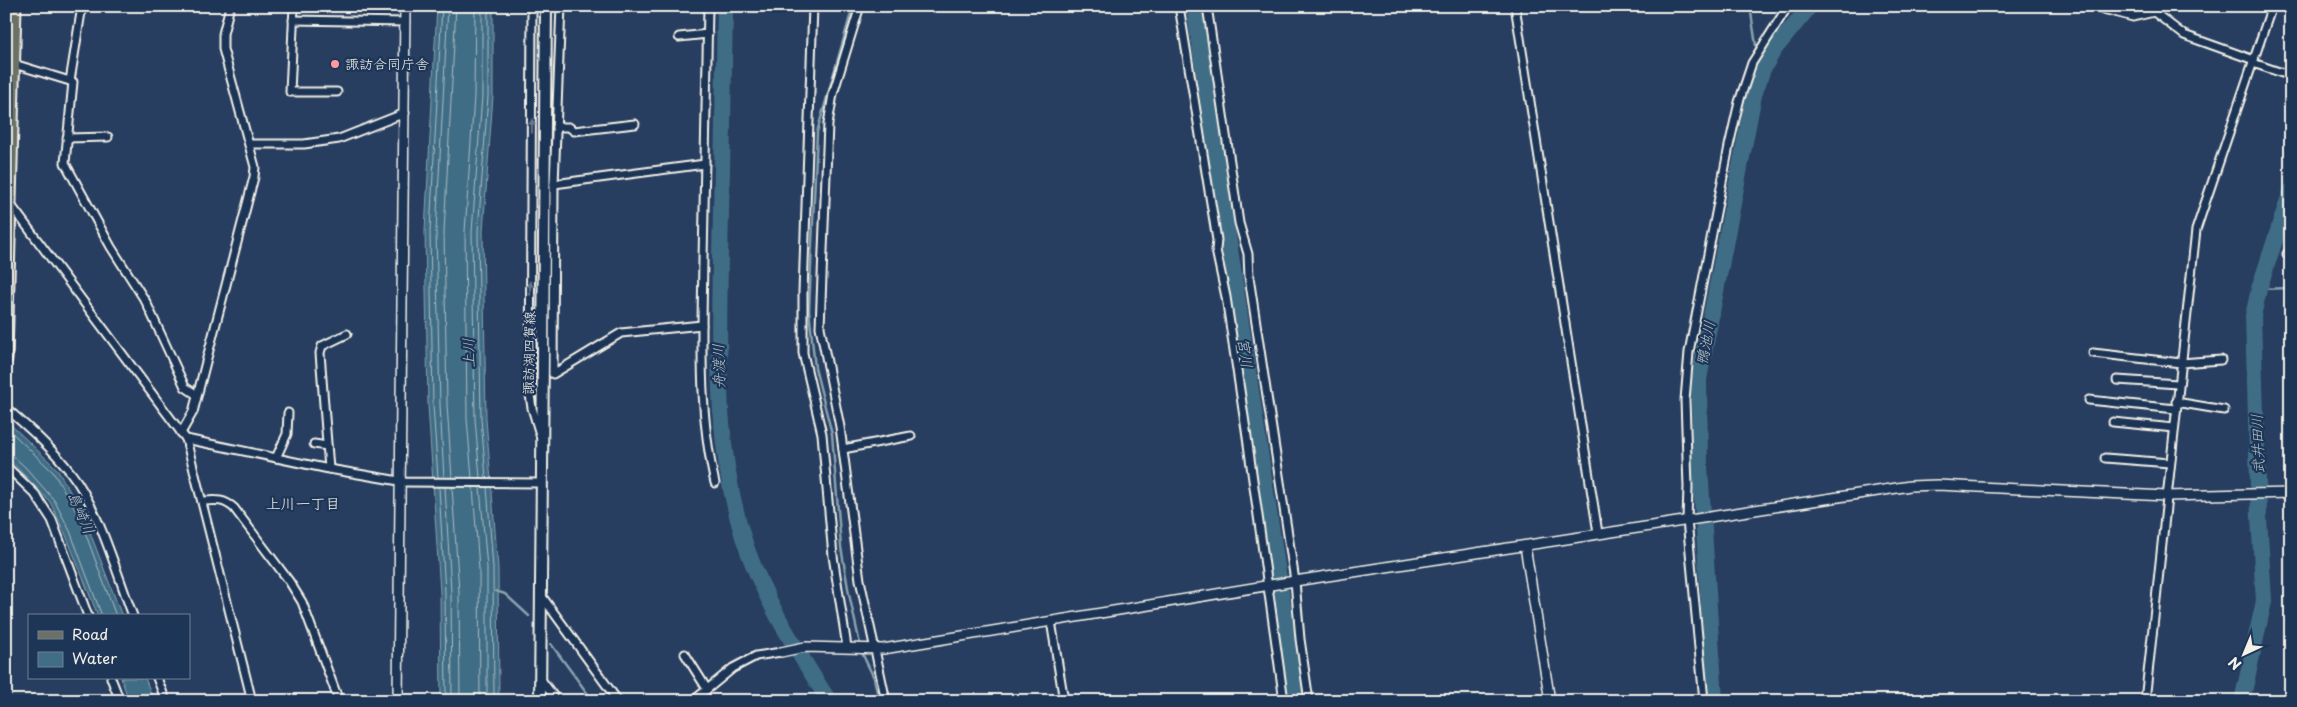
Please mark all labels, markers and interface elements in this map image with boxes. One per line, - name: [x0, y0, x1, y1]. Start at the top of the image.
- place label: 諏訪合同庁舎: [345, 53, 429, 74]
- marker: 諏訪合同庁舎: [329, 58, 341, 70]
- one-way arrow: [528, 117, 536, 133]
- one-way arrow: [526, 280, 534, 296]
- street label: 諏訪湖四賀線: [517, 311, 540, 395]
- water label: 鴨池川: [1689, 318, 1720, 367]
- water label: 宮川: [1233, 336, 1260, 369]
- water label: 上川: [455, 338, 480, 368]
- water label: 舟渡川: [706, 343, 729, 389]
- water label: 武井田川: [2244, 414, 2269, 474]
- water label: 島崎川: [63, 487, 102, 538]
- district label: 上川一丁目: [265, 491, 341, 514]
- legend: [28, 614, 190, 680]
- text: Road: [72, 622, 108, 645]
- north arrow: [2220, 630, 2270, 680]
- text: Water: [72, 646, 117, 669]
- text: N: [2223, 652, 2246, 675]

